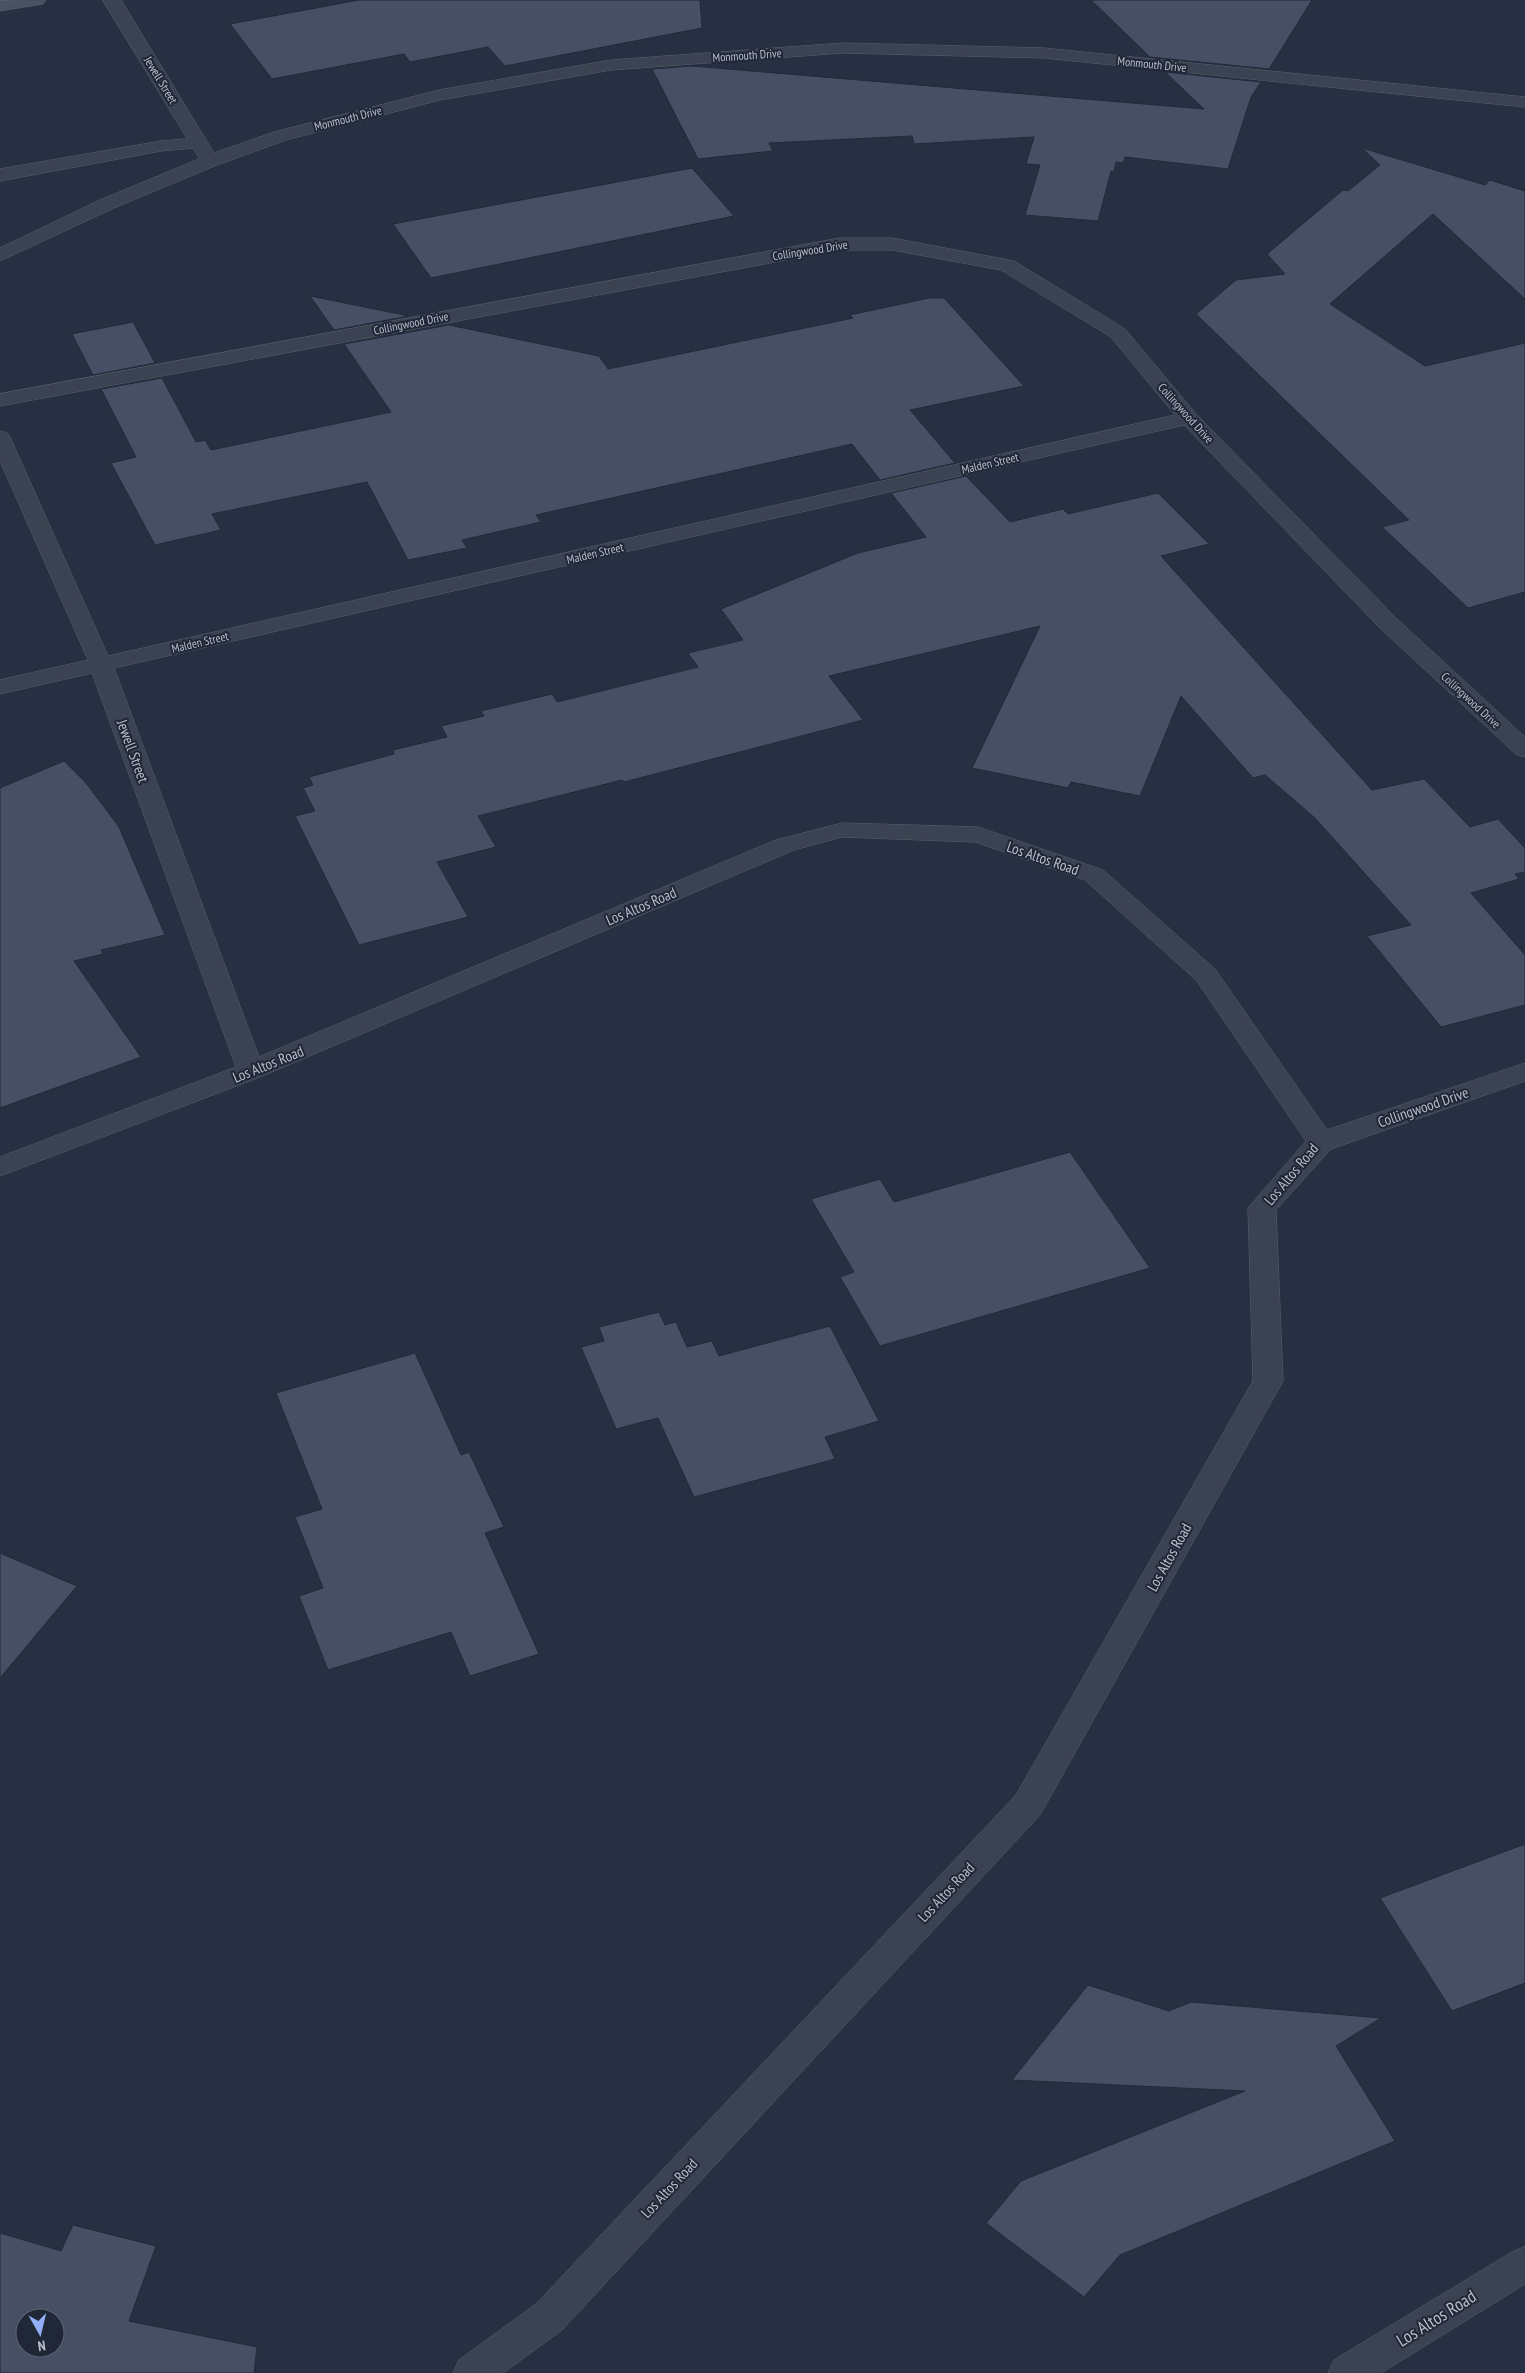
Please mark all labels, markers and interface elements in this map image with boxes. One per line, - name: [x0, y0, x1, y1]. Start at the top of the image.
- street label: Monmouth Drive: [712, 45, 782, 65]
- street label: Jewell Street: [140, 53, 181, 107]
- street label: Monmouth Drive: [1117, 53, 1187, 75]
- street label: Monmouth Drive: [313, 102, 383, 134]
- street label: Collingwood Drive: [771, 237, 849, 263]
- street label: Collingwood Drive: [372, 308, 450, 338]
- street label: Collingwood Drive: [1155, 380, 1217, 446]
- street label: Malden Street: [960, 449, 1021, 477]
- street label: Malden Street: [565, 539, 626, 567]
- street label: Malden Street: [170, 628, 231, 656]
- street label: Collingwood Drive: [1438, 669, 1504, 731]
- street label: Jewell Street: [112, 716, 153, 785]
- street label: Los Altos Road: [1005, 837, 1081, 879]
- street label: Los Altos Road: [603, 883, 679, 929]
- street label: Los Altos Road: [230, 1041, 306, 1087]
- street label: Collingwood Drive: [1375, 1083, 1471, 1131]
- street label: Los Altos Road: [1260, 1139, 1322, 1209]
- street label: Los Altos Road: [1143, 1520, 1195, 1594]
- street label: Los Altos Road: [914, 1858, 978, 1926]
- street label: Los Altos Road: [637, 2154, 701, 2222]
- street label: Los Altos Road: [1392, 2284, 1480, 2352]
- north arrow: [15, 2308, 65, 2358]
- text: N: [37, 2336, 47, 2355]

